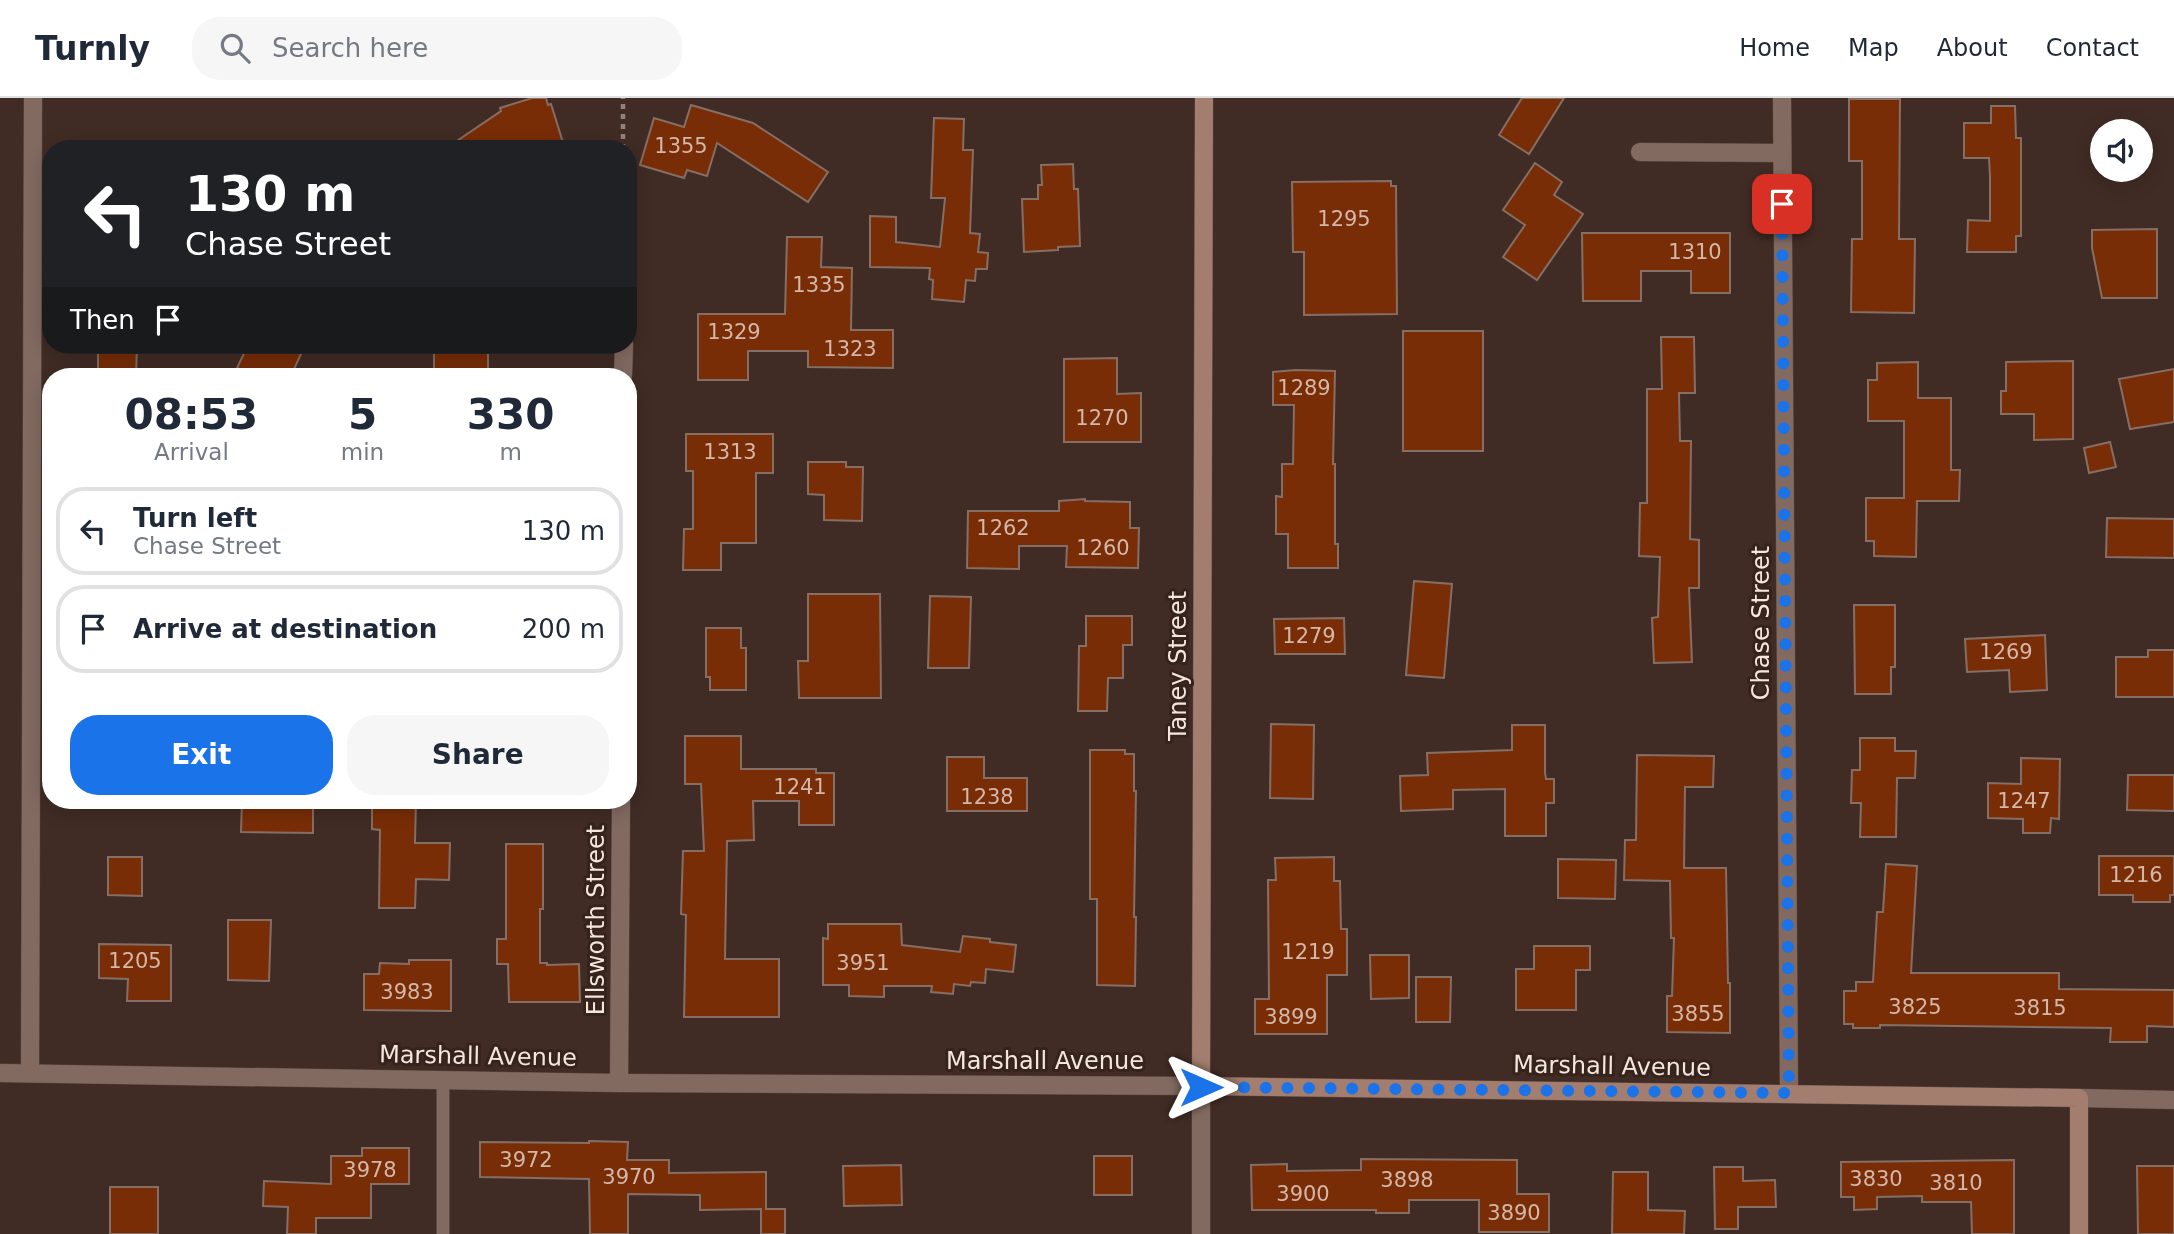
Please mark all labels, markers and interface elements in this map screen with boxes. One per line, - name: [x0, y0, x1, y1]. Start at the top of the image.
- search box: [192, 17, 682, 80]
- text: Turnly: [35, 29, 150, 68]
- icon: search: [216, 29, 254, 67]
- text: Search here: [272, 33, 428, 63]
- text: Home: [1739, 34, 1810, 62]
- text: Map: [1848, 34, 1899, 62]
- text: About: [1937, 34, 2008, 62]
- text: Contact: [2046, 34, 2139, 62]
- map controls: [2090, 119, 2153, 182]
- button: sound: [2090, 119, 2153, 182]
- house number: 1355: [654, 134, 708, 158]
- text: 130 m: [185, 166, 355, 223]
- icon: left: [70, 168, 161, 259]
- pin: [1752, 174, 1812, 234]
- icon: arrive: [1763, 185, 1801, 223]
- house number: 1295: [1317, 207, 1371, 231]
- text: Chase Street: [185, 225, 391, 263]
- house number: 1310: [1668, 240, 1722, 264]
- house number: 1335: [792, 273, 846, 297]
- icon: arrive: [149, 301, 187, 339]
- text: Then: [70, 305, 135, 335]
- house number: 1329: [707, 320, 761, 344]
- house number: 1323: [823, 337, 877, 361]
- house number: 1289: [1277, 376, 1331, 400]
- text: 08:53: [125, 390, 258, 439]
- text: 5: [348, 390, 377, 439]
- text: 330: [467, 390, 554, 439]
- house number: 1270: [1075, 406, 1129, 430]
- text: Arrival: [154, 439, 229, 465]
- text: min: [341, 439, 384, 465]
- text: m: [499, 439, 522, 465]
- house number: 1313: [703, 440, 757, 464]
- text: Turn left: [133, 503, 257, 533]
- icon: left: [74, 512, 112, 550]
- text: 130 m: [522, 516, 605, 546]
- house number: 1262: [976, 516, 1030, 540]
- text: Chase Street: [133, 533, 281, 559]
- house number: 1260: [1076, 536, 1130, 560]
- street label: Chase Street: [1747, 546, 1775, 700]
- street label: Taney Street: [1164, 591, 1192, 742]
- icon: arrive: [74, 610, 112, 648]
- text: Arrive at destination: [133, 614, 437, 644]
- text: 200 m: [522, 614, 605, 644]
- house number: 1279: [1282, 624, 1336, 648]
- house number: 1269: [1979, 640, 2033, 664]
- button: Exit: [70, 715, 333, 795]
- button: Share: [347, 715, 609, 795]
- house number: 1241: [773, 775, 827, 799]
- house number: 1238: [960, 785, 1014, 809]
- house number: 1247: [1997, 789, 2051, 813]
- street label: Ellsworth Street: [582, 825, 610, 1015]
- house number: 1216: [2109, 863, 2163, 887]
- house number: 1219: [1281, 940, 1335, 964]
- house number: 1205: [108, 949, 162, 973]
- house number: 3951: [836, 951, 890, 975]
- house number: 3983: [380, 980, 434, 1004]
- house number: 3825: [1888, 995, 1942, 1019]
- house number: 3815: [2013, 996, 2067, 1020]
- house number: 3855: [1671, 1002, 1725, 1026]
- house number: 3899: [1264, 1005, 1318, 1029]
- street label: Marshall Avenue: [379, 1040, 577, 1072]
- street label: Marshall Avenue: [946, 1047, 1144, 1075]
- position arrow: [1164, 1050, 1238, 1124]
- street label: Marshall Avenue: [1513, 1050, 1711, 1082]
- house number: 3972: [499, 1148, 553, 1172]
- house number: 3978: [343, 1158, 397, 1182]
- house number: 3970: [602, 1165, 656, 1189]
- house number: 3830: [1849, 1167, 1903, 1191]
- house number: 3898: [1380, 1168, 1434, 1192]
- house number: 3810: [1929, 1171, 1983, 1195]
- house number: 3900: [1276, 1182, 1330, 1206]
- house number: 3890: [1487, 1201, 1541, 1225]

